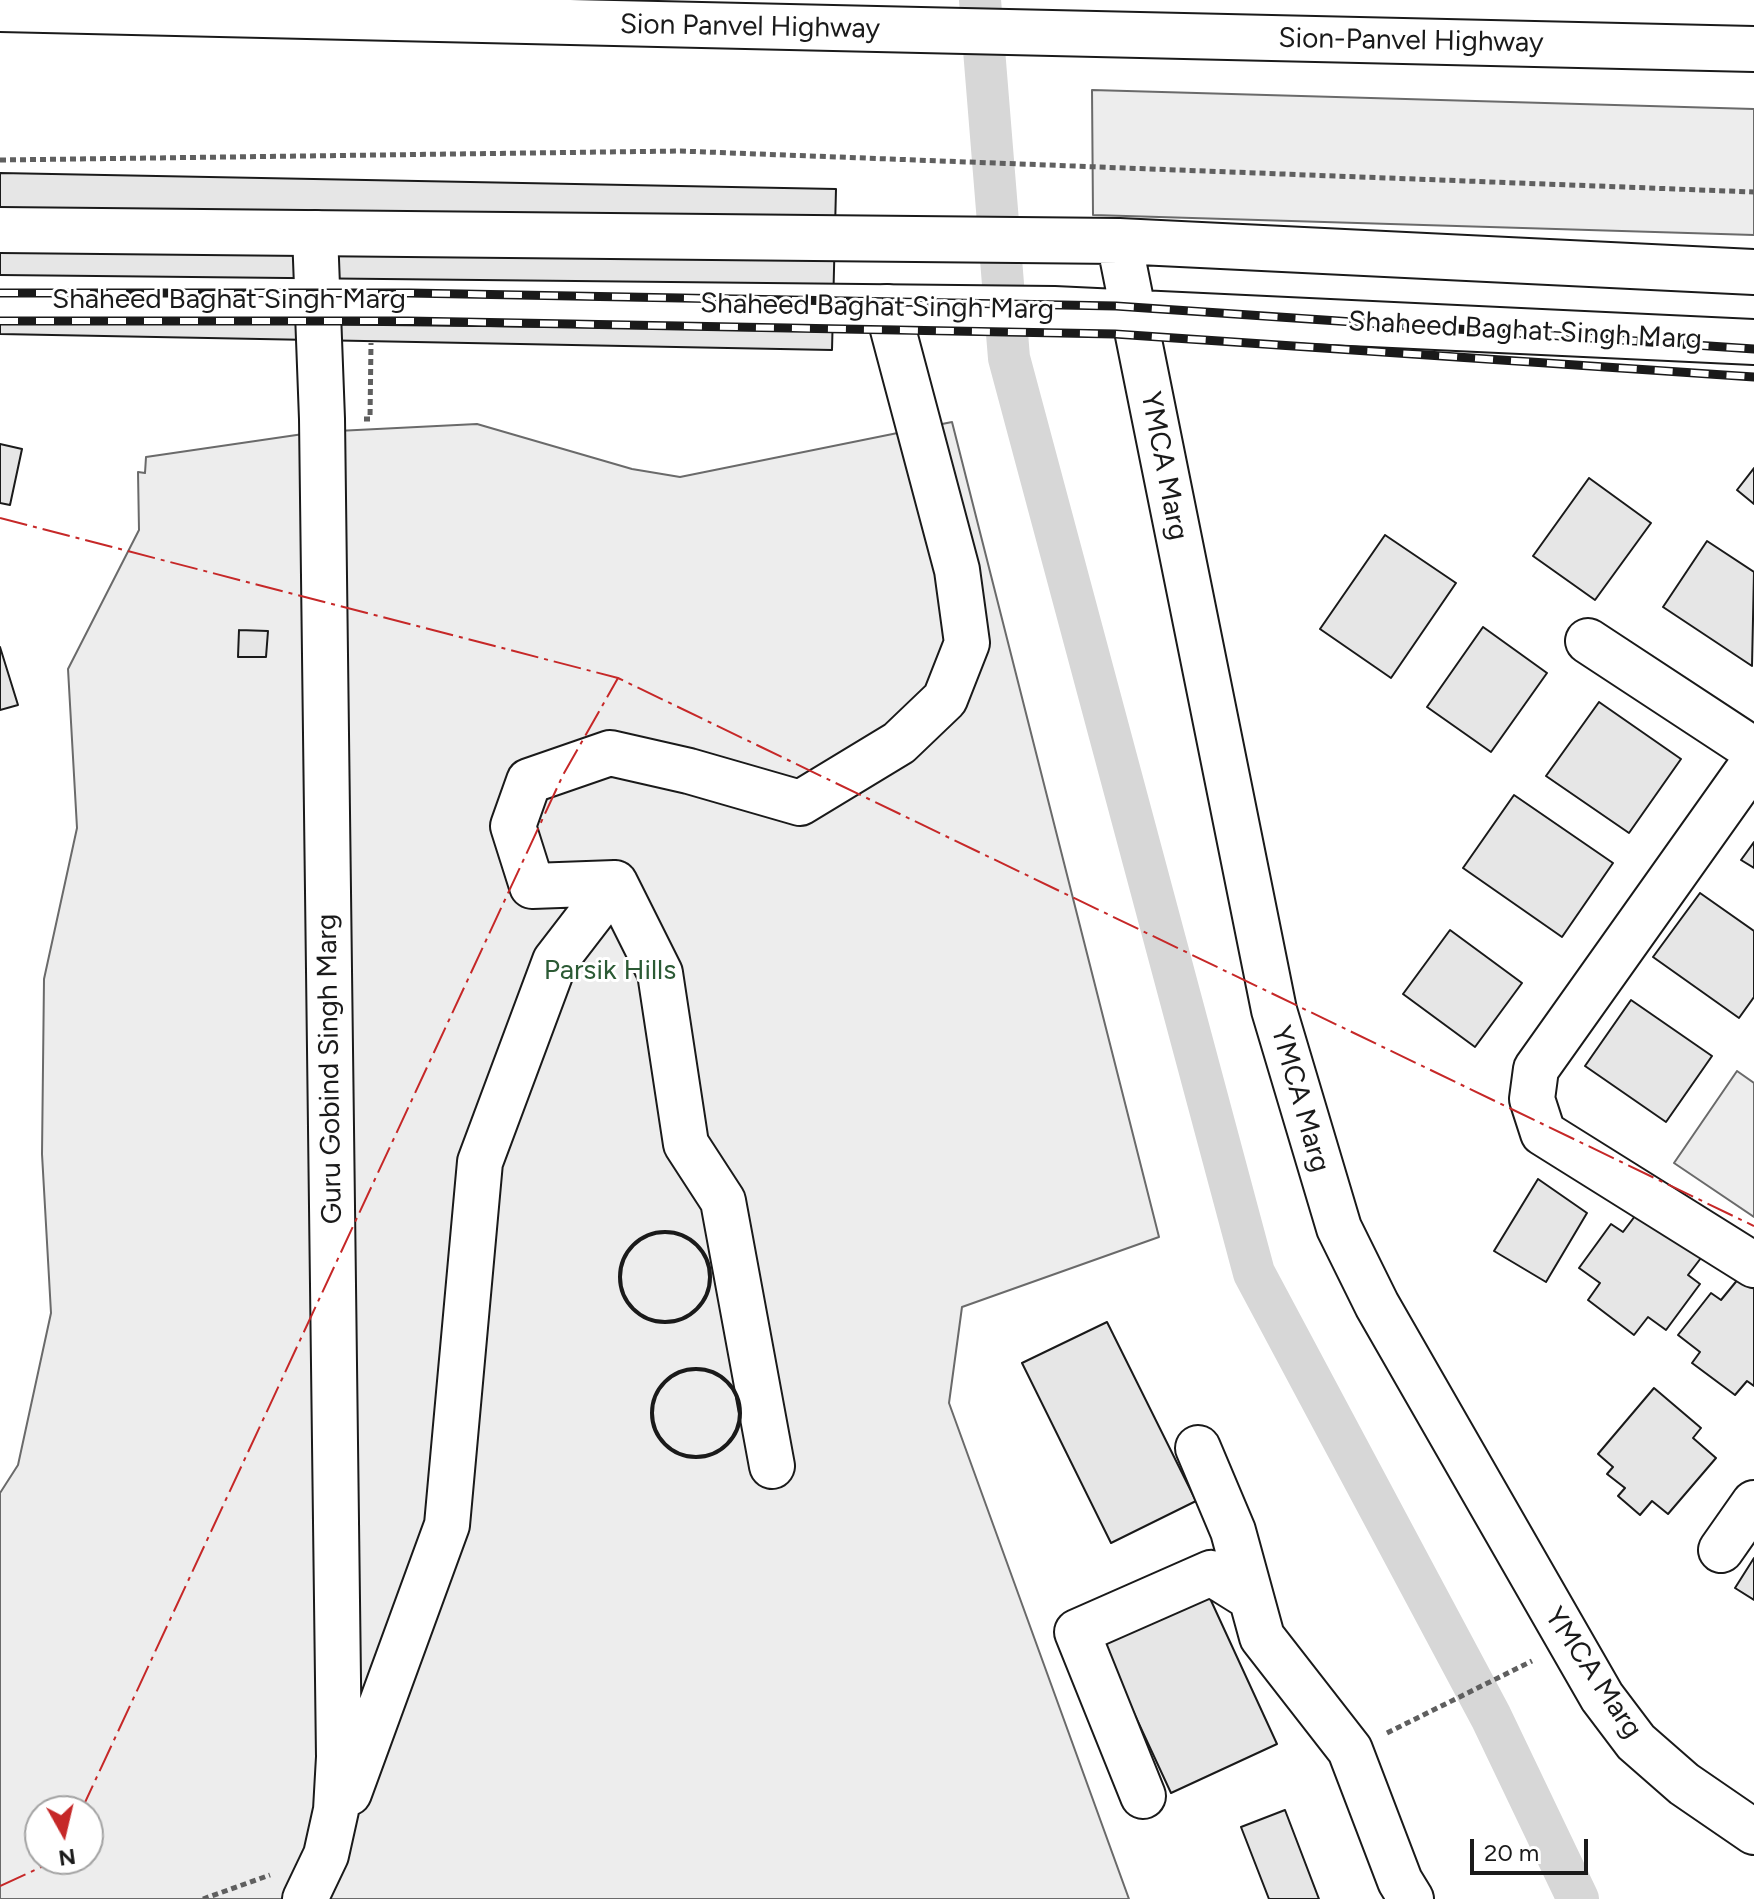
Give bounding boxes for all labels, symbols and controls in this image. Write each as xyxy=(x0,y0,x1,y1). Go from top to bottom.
street label: Sion Panvel Highway xyxy=(619,8,881,46)
street label: Sion-Panvel Highway xyxy=(1278,22,1544,60)
street label: Shaheed Baghat Singh Marg xyxy=(52,283,406,317)
street label: Shaheed Baghat Singh Marg xyxy=(700,287,1054,327)
street label: Shaheed Baghat Singh Marg xyxy=(1347,305,1703,357)
street label: YMCA Marg xyxy=(1133,389,1195,543)
street label: Guru Gobind Singh Marg xyxy=(310,914,350,1224)
park label: Parsik Hills xyxy=(544,954,676,988)
street label: YMCA Marg xyxy=(1263,1022,1337,1176)
street label: YMCA Marg xyxy=(1537,1601,1649,1745)
north arrow xyxy=(24,1795,104,1875)
scale bar xyxy=(1474,1823,1592,1873)
text: 20 m xyxy=(1484,1838,1539,1867)
text: N xyxy=(57,1843,77,1872)

